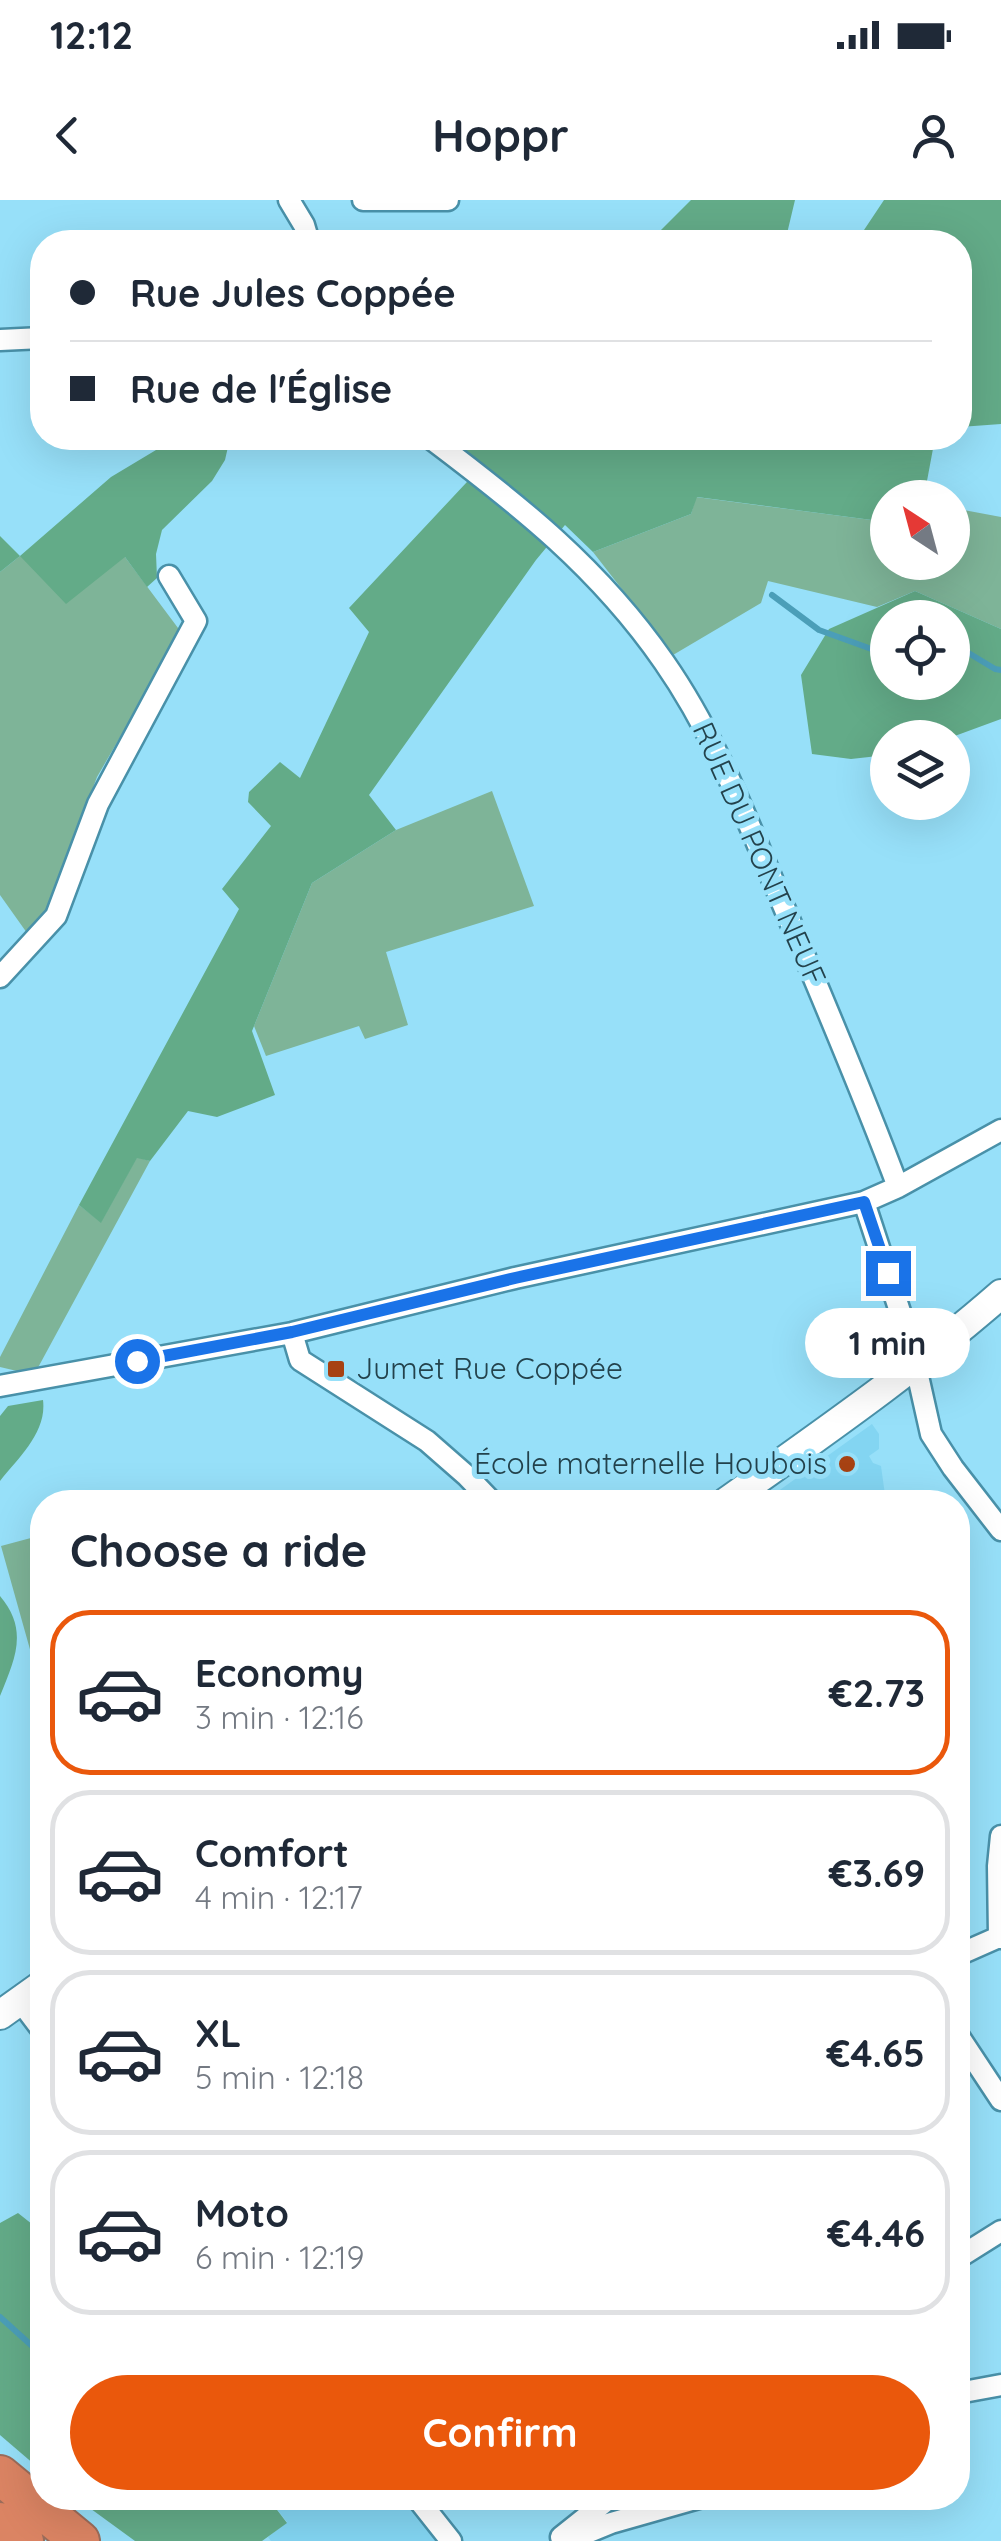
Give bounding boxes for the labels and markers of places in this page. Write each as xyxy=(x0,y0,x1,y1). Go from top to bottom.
place label: Jumet Rue Coppée xyxy=(356,1349,623,1387)
marker: Jumet Rue Coppée xyxy=(325,1358,347,1380)
place label: École maternelle Houbois xyxy=(474,1444,827,1482)
marker: École maternelle Houbois xyxy=(836,1453,858,1475)

